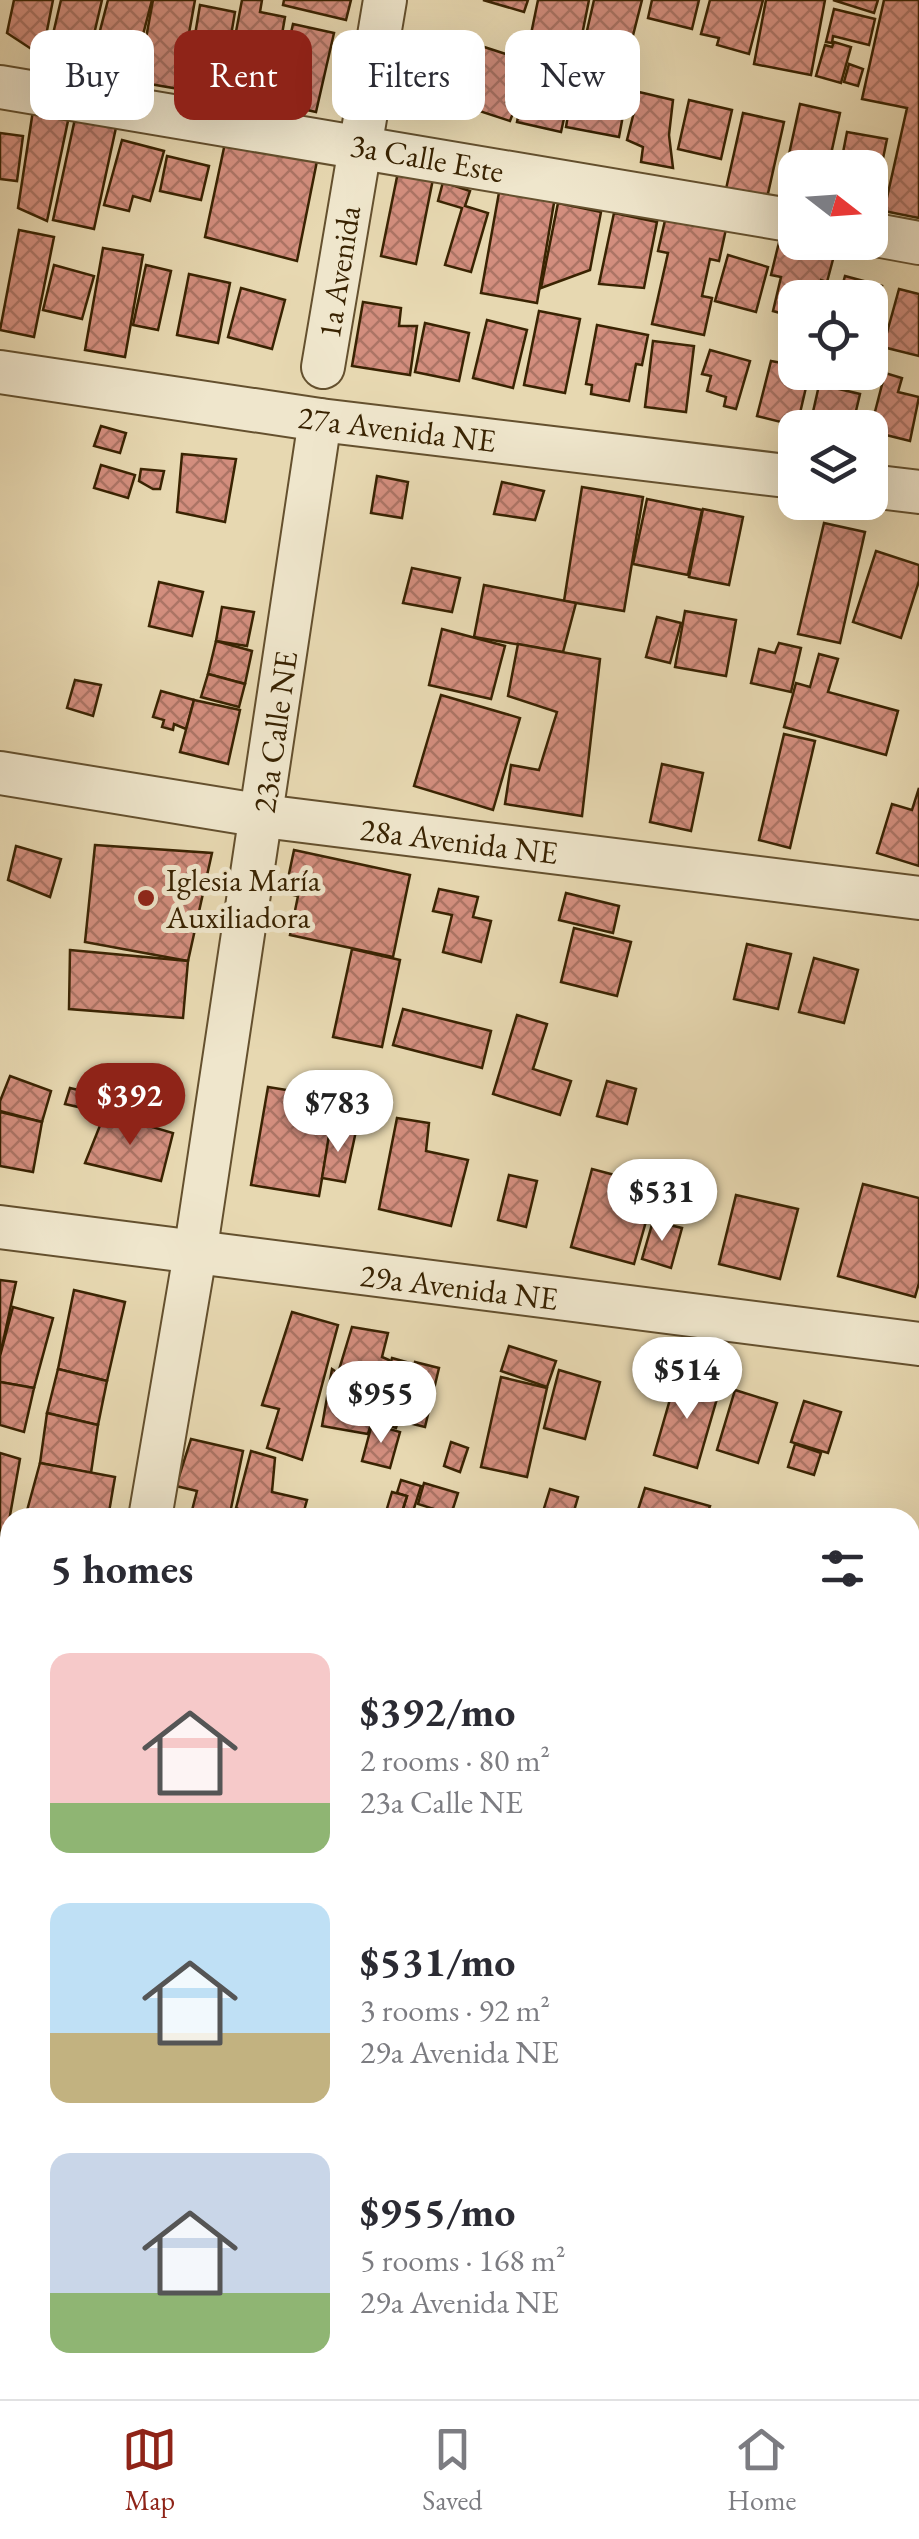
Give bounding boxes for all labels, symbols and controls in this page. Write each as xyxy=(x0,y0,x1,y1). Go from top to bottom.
chip: Buy xyxy=(30,30,154,120)
chip: Rent xyxy=(174,30,312,120)
chip: Filters xyxy=(332,30,485,120)
chip: New xyxy=(505,30,640,120)
street label: 3a Calle Este xyxy=(347,124,507,192)
north arrow xyxy=(778,150,888,260)
map controls xyxy=(778,150,888,520)
street label: 1a Avenida xyxy=(308,202,370,341)
button: locate xyxy=(778,280,888,390)
street label: 27a Avenida NE xyxy=(296,396,498,462)
button: layers xyxy=(778,410,888,520)
street label: 23a Calle NE xyxy=(243,648,307,816)
street label: 28a Avenida NE xyxy=(358,808,560,874)
place label: Iglesia María Auxiliadora xyxy=(165,859,321,938)
marker: Iglesia María Auxiliadora xyxy=(135,887,157,909)
pin: $392 xyxy=(71,1063,189,1148)
pin: $783 xyxy=(279,1070,397,1155)
text: $392 xyxy=(97,1074,163,1116)
text: $783 xyxy=(305,1081,371,1123)
pin: $531 xyxy=(603,1159,721,1244)
text: $531 xyxy=(629,1170,695,1212)
street label: 29a Avenida NE xyxy=(358,1254,560,1320)
pin: $514 xyxy=(628,1337,746,1422)
text: $514 xyxy=(654,1348,720,1390)
pin: $955 xyxy=(322,1361,440,1446)
text: $955 xyxy=(348,1372,414,1414)
text: 5 homes xyxy=(50,1541,193,1596)
icon: filters xyxy=(815,1541,870,1596)
text: $392/mo xyxy=(360,1684,516,1739)
icon: home xyxy=(130,1693,250,1813)
text: 2 rooms · 80 m² xyxy=(360,1739,550,1781)
text: 23a Calle NE xyxy=(360,1781,523,1823)
text: $531/mo xyxy=(360,1934,516,1989)
icon: home xyxy=(130,1943,250,2063)
text: 3 rooms · 92 m² xyxy=(360,1989,550,2031)
text: 29a Avenida NE xyxy=(360,2031,559,2073)
text: $955/mo xyxy=(360,2184,516,2239)
icon: home xyxy=(130,2193,250,2313)
text: 5 rooms · 168 m² xyxy=(360,2239,566,2281)
text: 29a Avenida NE xyxy=(360,2281,559,2323)
tab: Map xyxy=(122,2422,177,2518)
tab: Saved xyxy=(422,2422,482,2518)
tab: Home xyxy=(727,2422,797,2518)

